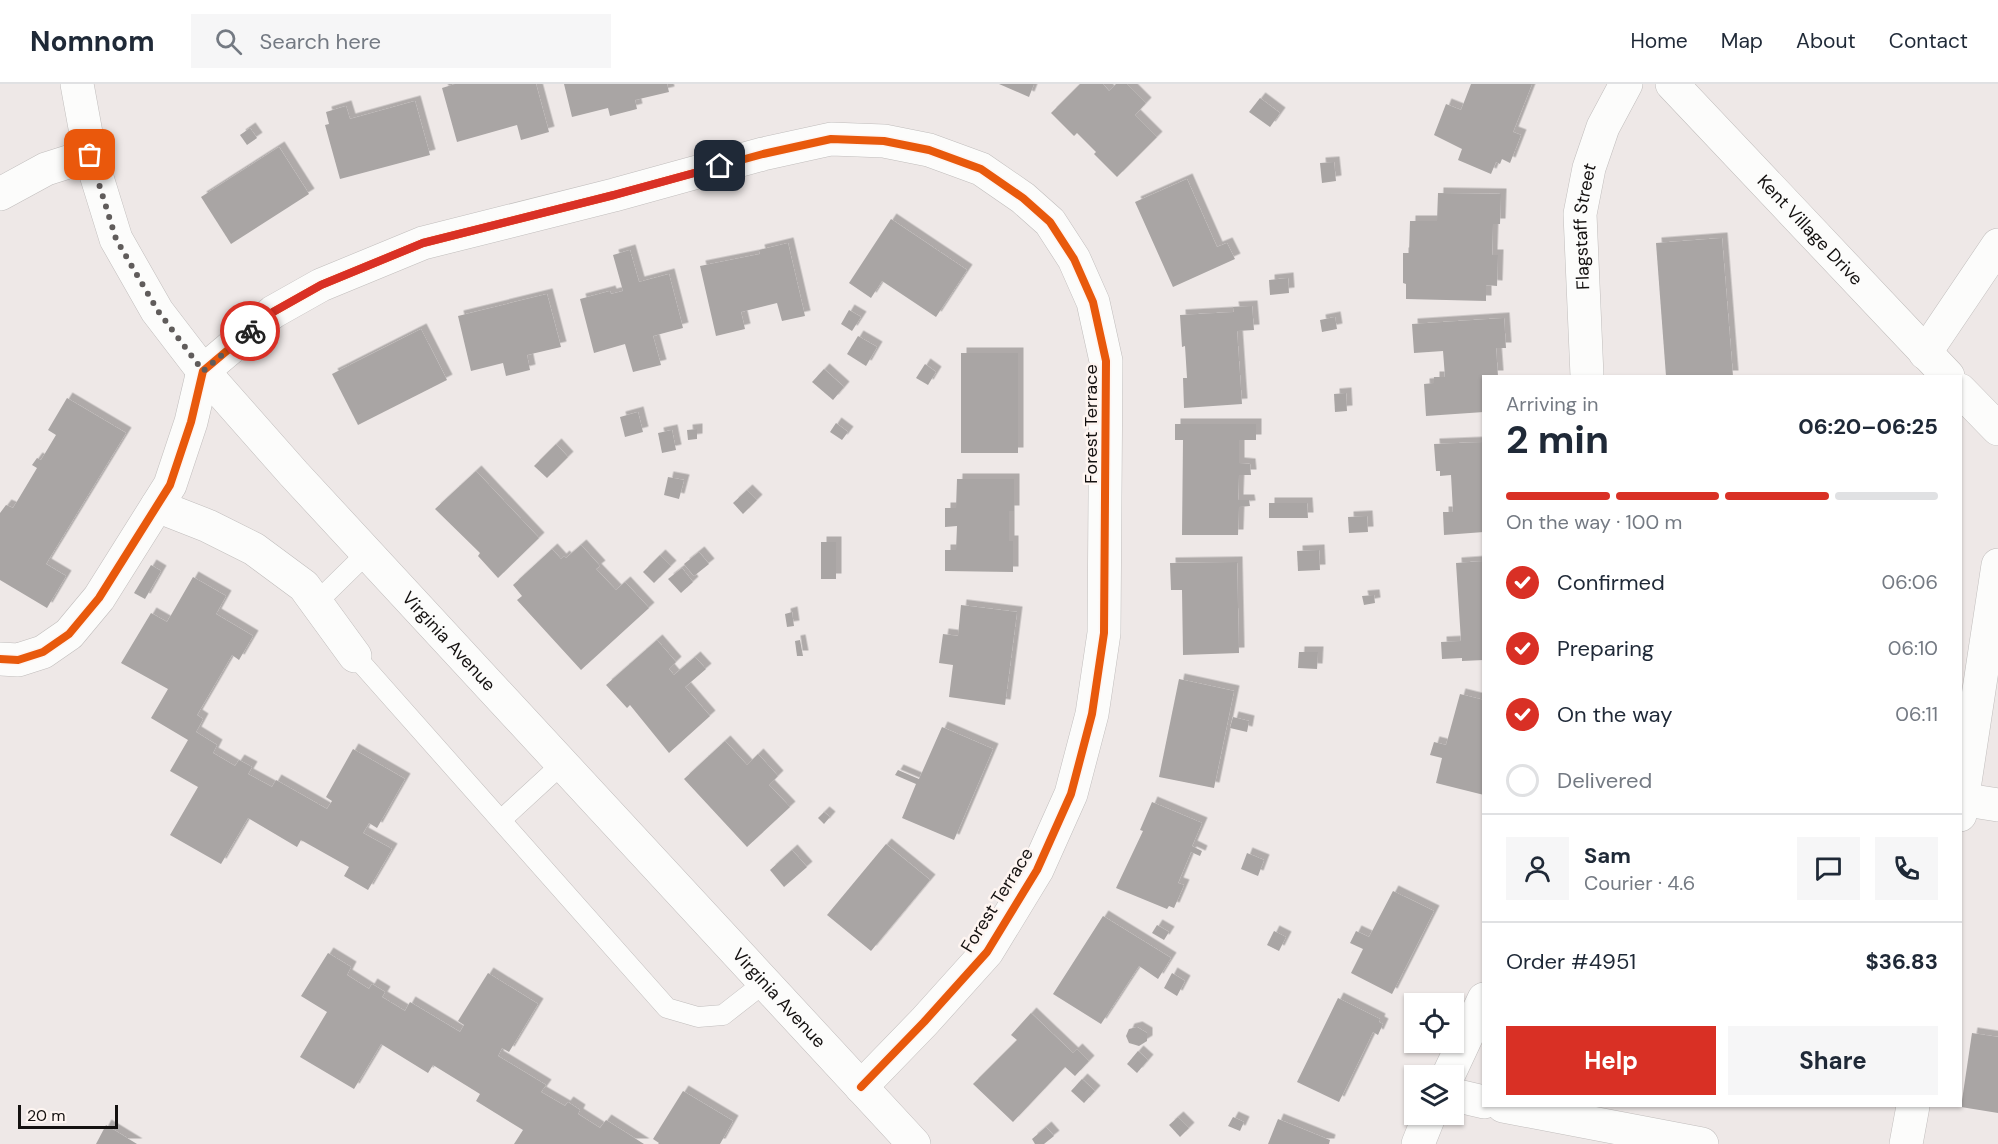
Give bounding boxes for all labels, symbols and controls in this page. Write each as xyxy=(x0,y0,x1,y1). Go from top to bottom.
search box xyxy=(191,14,611,68)
text: Nomnom xyxy=(30,23,155,60)
icon: search xyxy=(212,25,245,58)
text: Search here xyxy=(260,27,381,56)
text: Home xyxy=(1630,27,1688,55)
text: Map xyxy=(1721,27,1763,55)
text: About xyxy=(1796,27,1856,55)
text: Contact xyxy=(1889,27,1968,55)
pin xyxy=(64,129,115,180)
icon: bag xyxy=(73,138,106,171)
pin xyxy=(694,140,745,191)
icon: home xyxy=(703,149,736,182)
street label: Flagstaff Street xyxy=(1568,160,1602,290)
street label: Kent Village Drive xyxy=(1752,170,1868,291)
courier xyxy=(220,301,280,361)
icon: bike xyxy=(234,315,267,348)
street label: Forest Terrace xyxy=(1079,364,1103,484)
text: Arriving in xyxy=(1506,391,1598,417)
text: 06:20–06:25 xyxy=(1798,412,1938,441)
text: 2 min xyxy=(1506,414,1609,465)
text: On the way · 100 m xyxy=(1506,509,1682,535)
icon: check xyxy=(1506,566,1539,599)
text: Confirmed xyxy=(1557,568,1665,597)
text: 06:06 xyxy=(1881,569,1938,595)
street label: Virginia Avenue xyxy=(397,586,501,696)
icon: check xyxy=(1506,632,1539,665)
text: Preparing xyxy=(1557,634,1654,663)
text: 06:10 xyxy=(1888,635,1938,661)
icon: check xyxy=(1506,698,1539,731)
text: On the way xyxy=(1557,700,1672,729)
text: 06:11 xyxy=(1895,701,1938,727)
text: Delivered xyxy=(1557,766,1652,795)
button: person xyxy=(1506,837,1569,900)
button: chat xyxy=(1797,837,1860,900)
button: phone xyxy=(1875,837,1938,900)
text: Sam xyxy=(1584,841,1631,870)
street label: Forest Terrace xyxy=(955,843,1039,957)
text: Courier · 4.6 xyxy=(1584,870,1695,896)
street label: Virginia Avenue xyxy=(727,943,831,1053)
text: Order #4951 xyxy=(1506,947,1636,976)
text: $36.83 xyxy=(1866,947,1938,976)
map controls xyxy=(1404,993,1464,1125)
button: locate xyxy=(1404,993,1464,1053)
button: Help xyxy=(1506,1026,1716,1095)
button: Share xyxy=(1728,1026,1938,1095)
button: layers xyxy=(1404,1065,1464,1125)
scale bar xyxy=(18,1102,118,1130)
text: 20 m xyxy=(27,1105,66,1126)

